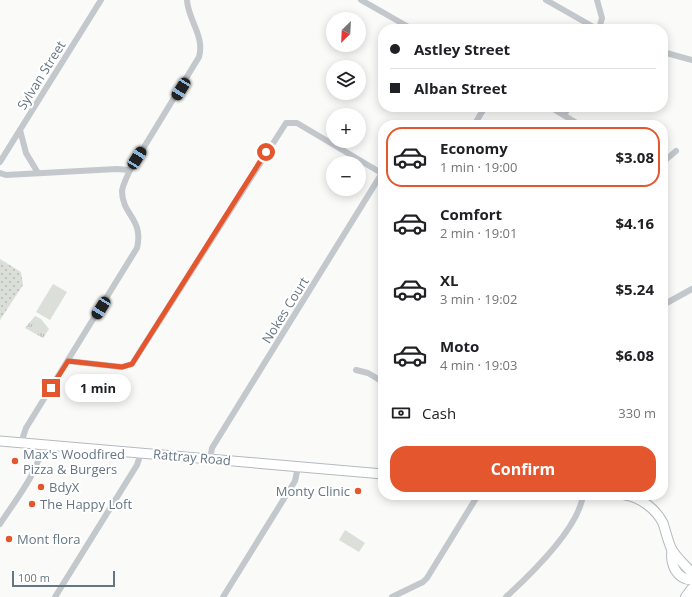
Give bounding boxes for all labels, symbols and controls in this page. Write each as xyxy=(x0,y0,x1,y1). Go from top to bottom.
north arrow xyxy=(326,12,366,52)
map controls xyxy=(326,12,366,196)
street label: Sylvan Street xyxy=(13,37,70,113)
text: Astley Street xyxy=(414,39,510,59)
button: layers xyxy=(326,60,366,100)
car xyxy=(170,76,192,102)
text: Alban Street xyxy=(414,78,507,98)
button: + xyxy=(326,108,366,148)
text: Economy xyxy=(440,138,508,158)
icon: car xyxy=(392,139,428,175)
route start xyxy=(257,143,275,161)
car xyxy=(126,145,148,171)
text: $3.08 xyxy=(615,147,654,167)
button: − xyxy=(326,156,366,196)
text: 1 min · 19:00 xyxy=(440,158,517,176)
text: Comfort xyxy=(440,204,502,224)
icon: car xyxy=(392,205,428,241)
text: $4.16 xyxy=(615,213,654,233)
text: 2 min · 19:01 xyxy=(440,224,517,242)
text: XL xyxy=(440,270,458,290)
icon: car xyxy=(392,271,428,307)
street label: Nokes Court xyxy=(257,273,313,347)
text: $5.24 xyxy=(615,279,654,299)
text: 3 min · 19:02 xyxy=(440,290,517,308)
car xyxy=(90,295,112,321)
text: Moto xyxy=(440,336,479,356)
icon: car xyxy=(392,337,428,373)
text: $6.08 xyxy=(615,345,654,365)
text: 4 min · 19:03 xyxy=(440,356,517,374)
callout: 1 min xyxy=(65,374,131,402)
route end xyxy=(42,379,60,397)
text: 1 min xyxy=(80,379,116,397)
icon: cash xyxy=(390,402,412,424)
text: Cash xyxy=(422,403,456,423)
text: 330 m xyxy=(618,404,656,422)
place label: Max's Woodfired Pizza & Burgers xyxy=(23,445,125,478)
street label: Rattray Road xyxy=(152,445,232,469)
button: Confirm xyxy=(390,446,656,492)
marker: Max's Woodfired Pizza & Burgers xyxy=(10,456,20,466)
place label: BdyX xyxy=(49,478,80,496)
marker: BdyX xyxy=(36,482,46,492)
place label: Monty Clinic xyxy=(276,482,350,500)
marker: Monty Clinic xyxy=(353,486,363,496)
place label: The Happy Loft xyxy=(40,495,132,513)
marker: The Happy Loft xyxy=(27,499,37,509)
place label: Mont flora xyxy=(17,530,81,548)
marker: Mont flora xyxy=(4,534,14,544)
scale bar xyxy=(12,569,115,588)
text: 100 m xyxy=(18,570,50,585)

